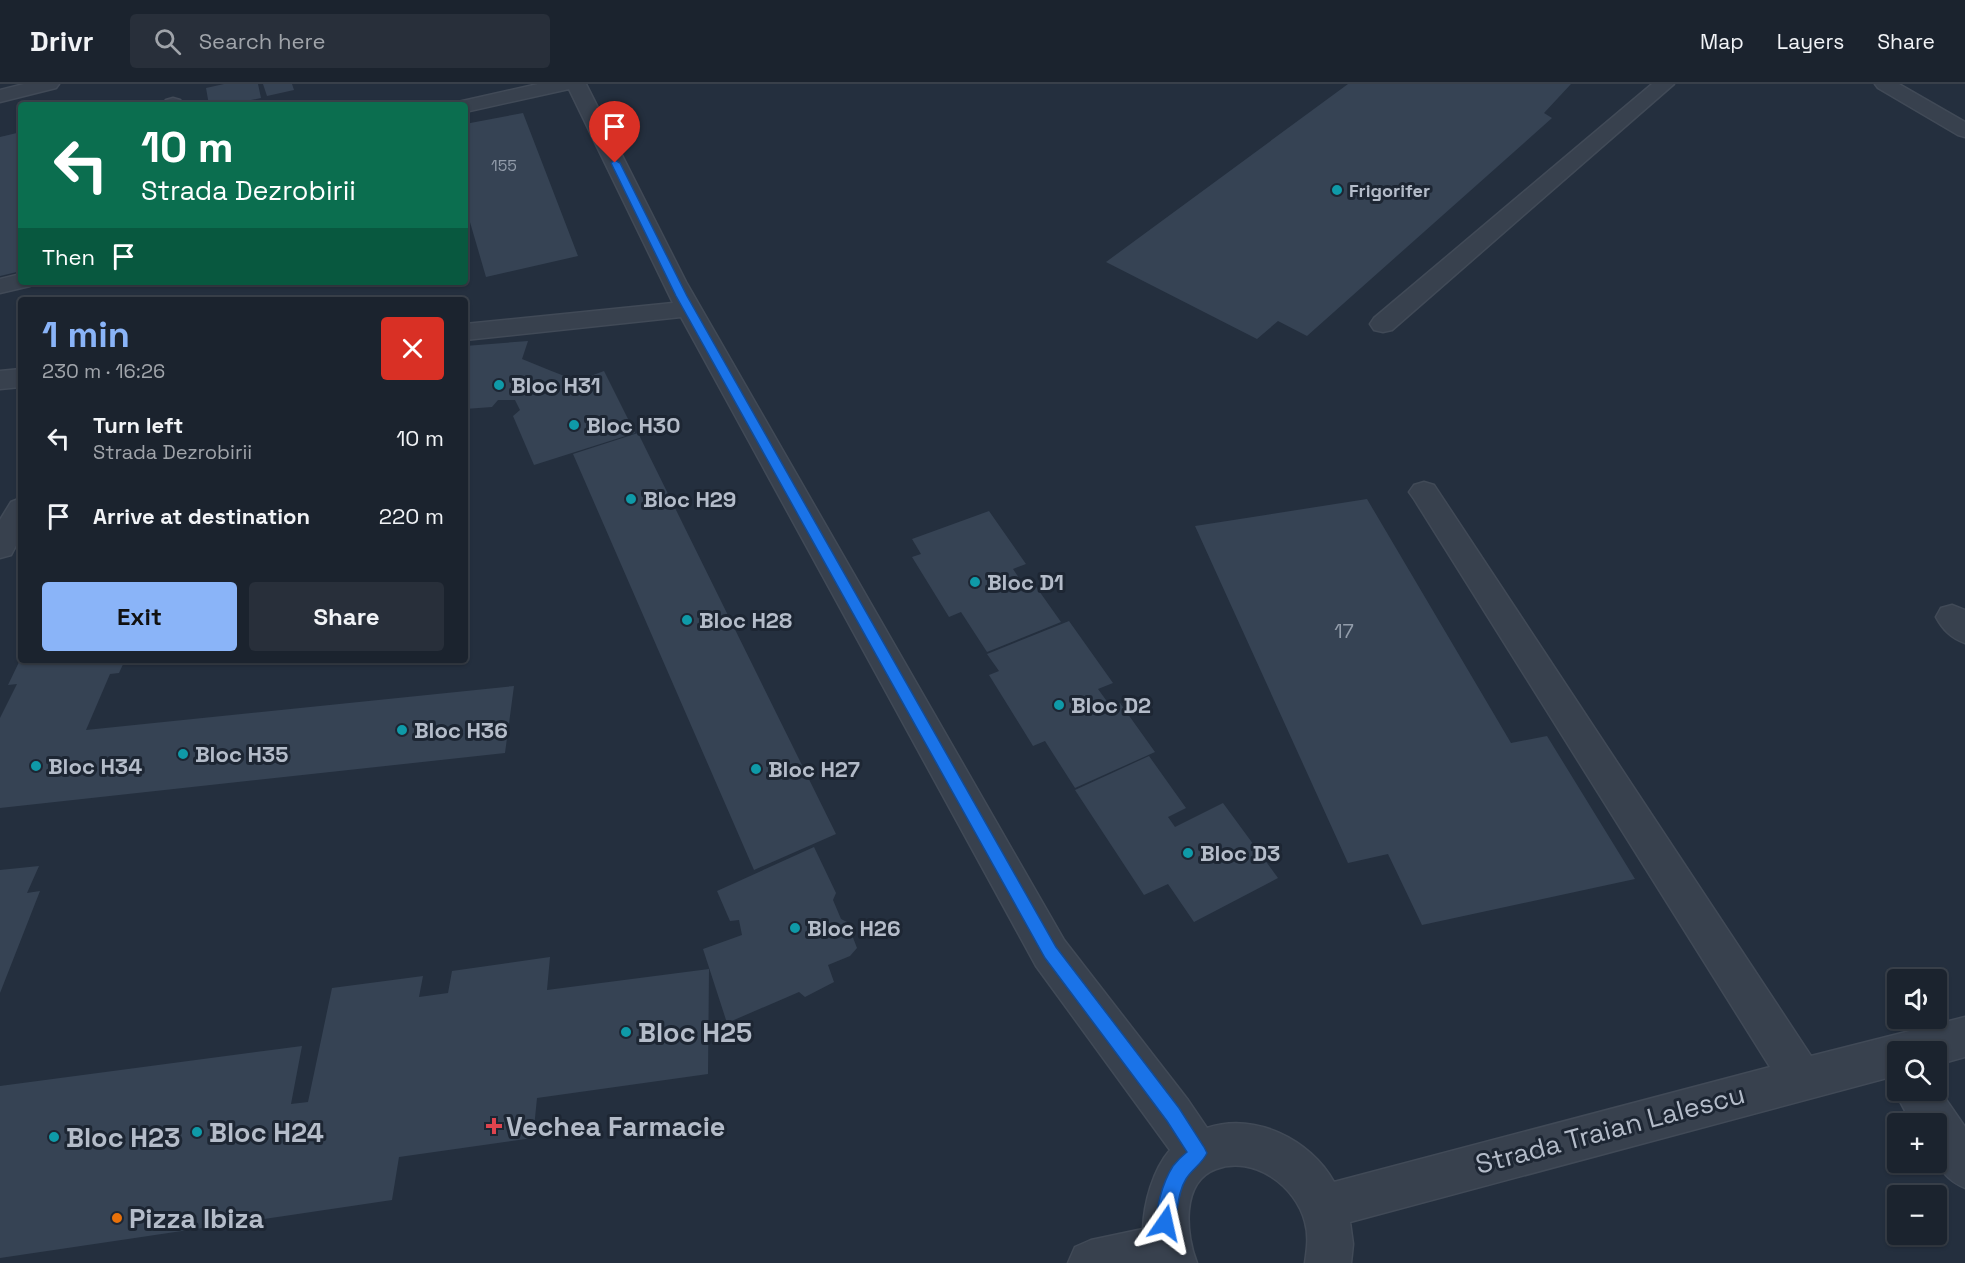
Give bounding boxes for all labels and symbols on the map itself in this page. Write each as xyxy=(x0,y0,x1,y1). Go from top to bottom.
pin xyxy=(589,101,640,163)
house number: 155 xyxy=(491,155,517,176)
place label: Frigorifer xyxy=(1349,179,1430,202)
marker: Frigorifer xyxy=(1330,183,1344,197)
place label: Bloc H31 xyxy=(511,371,601,399)
marker: Bloc H31 xyxy=(492,378,506,392)
place label: Bloc H30 xyxy=(586,411,680,439)
marker: Bloc H30 xyxy=(567,418,581,432)
place label: Bloc H29 xyxy=(643,485,736,513)
marker: Bloc H29 xyxy=(624,492,638,506)
place label: Bloc D1 xyxy=(987,568,1064,596)
marker: Bloc D1 xyxy=(968,575,982,589)
place label: Bloc H28 xyxy=(699,606,792,634)
marker: Bloc H28 xyxy=(680,613,694,627)
house number: 17 xyxy=(1334,618,1354,644)
place label: Bloc D2 xyxy=(1071,691,1151,719)
marker: Bloc D2 xyxy=(1052,698,1066,712)
place label: Bloc H36 xyxy=(414,716,508,744)
marker: Bloc H36 xyxy=(395,723,409,737)
place label: Bloc H35 xyxy=(195,740,288,768)
marker: Bloc H35 xyxy=(176,747,190,761)
place label: Bloc H34 xyxy=(48,752,142,780)
place label: Bloc H27 xyxy=(768,755,860,783)
marker: Bloc H34 xyxy=(29,759,43,773)
marker: Bloc H27 xyxy=(749,762,763,776)
place label: Bloc D3 xyxy=(1200,839,1280,867)
marker: Bloc D3 xyxy=(1181,846,1195,860)
place label: Bloc H26 xyxy=(807,914,901,942)
marker: Bloc H26 xyxy=(788,921,802,935)
place label: Bloc H25 xyxy=(638,1015,752,1050)
marker: Bloc H25 xyxy=(619,1025,633,1039)
street label: Strada Traian Lalescu xyxy=(1471,1076,1749,1182)
place label: Vechea Farmacie xyxy=(506,1109,725,1144)
place label: Bloc H24 xyxy=(209,1115,324,1150)
marker: Vechea Farmacie xyxy=(487,1119,501,1133)
place label: Bloc H23 xyxy=(66,1120,180,1155)
marker: Bloc H24 xyxy=(190,1125,204,1139)
marker: Bloc H23 xyxy=(47,1130,61,1144)
position arrow xyxy=(1133,1191,1197,1255)
place label: Pizza Ibiza xyxy=(129,1201,264,1236)
marker: Pizza Ibiza xyxy=(110,1211,124,1225)

